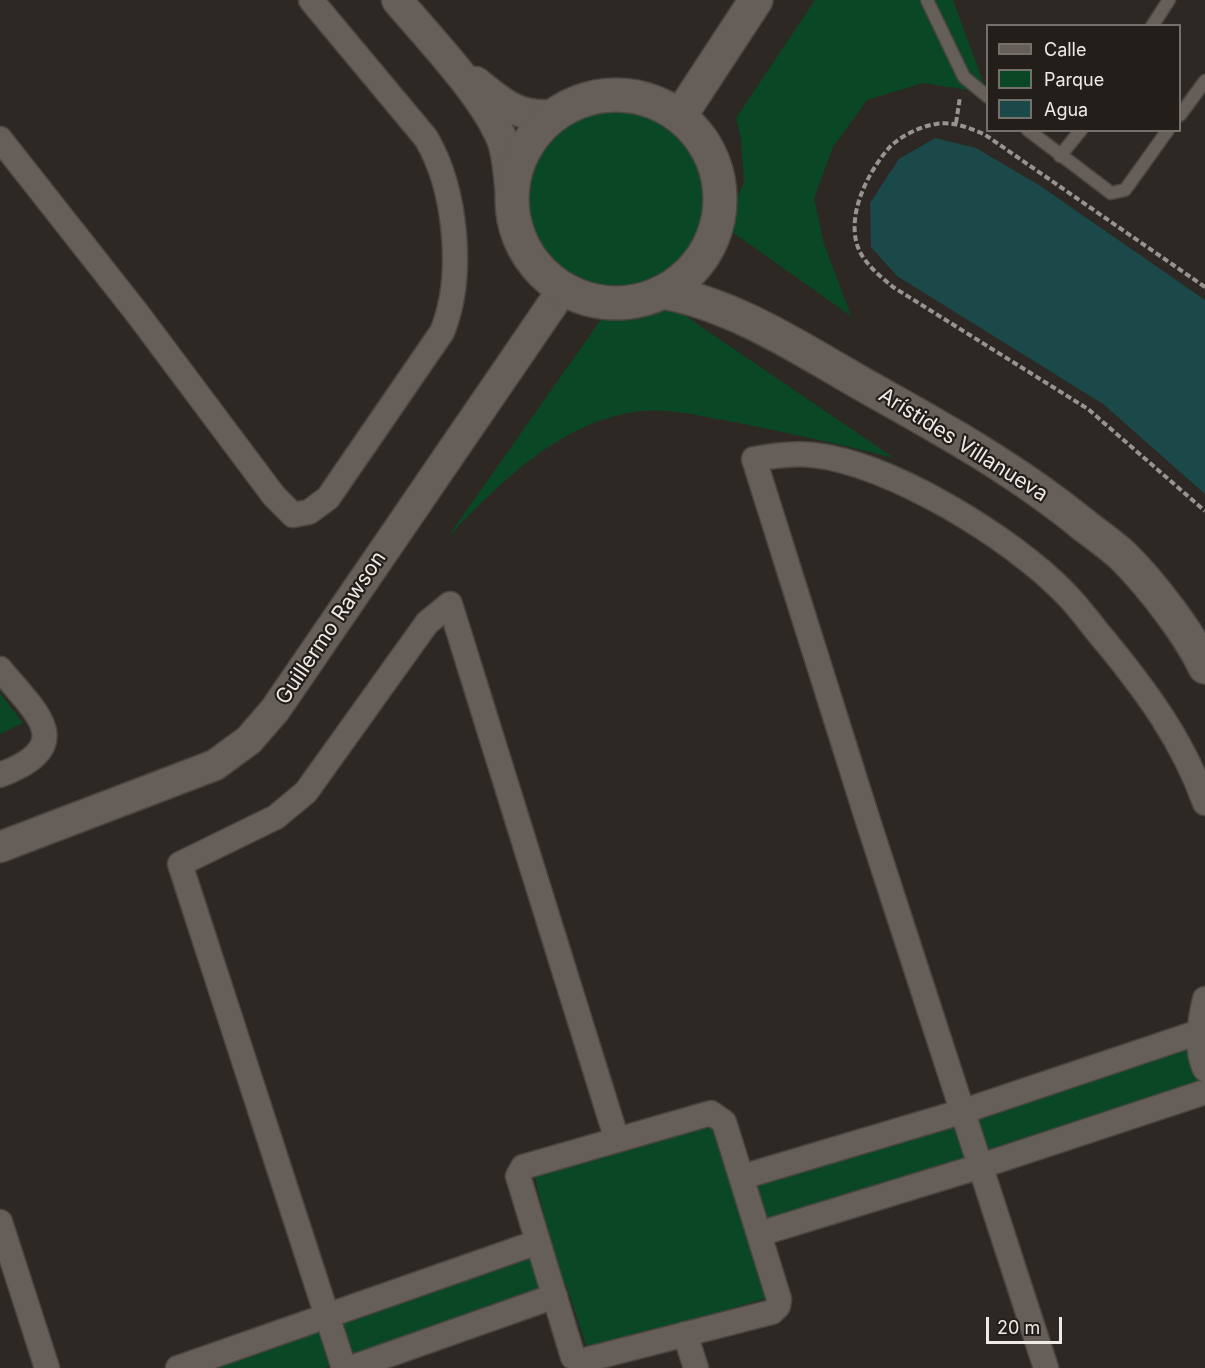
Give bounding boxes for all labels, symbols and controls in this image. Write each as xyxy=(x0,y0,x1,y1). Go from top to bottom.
legend xyxy=(986,24,1181,132)
text: Calle xyxy=(1044,39,1086,60)
text: Parque xyxy=(1044,69,1104,90)
text: Agua xyxy=(1044,99,1088,120)
street label: Arístides Villanueva xyxy=(874,383,1052,507)
street label: Guillermo Rawson xyxy=(270,547,392,709)
scale bar xyxy=(989,1305,1066,1343)
text: 20 m xyxy=(997,1317,1040,1338)

